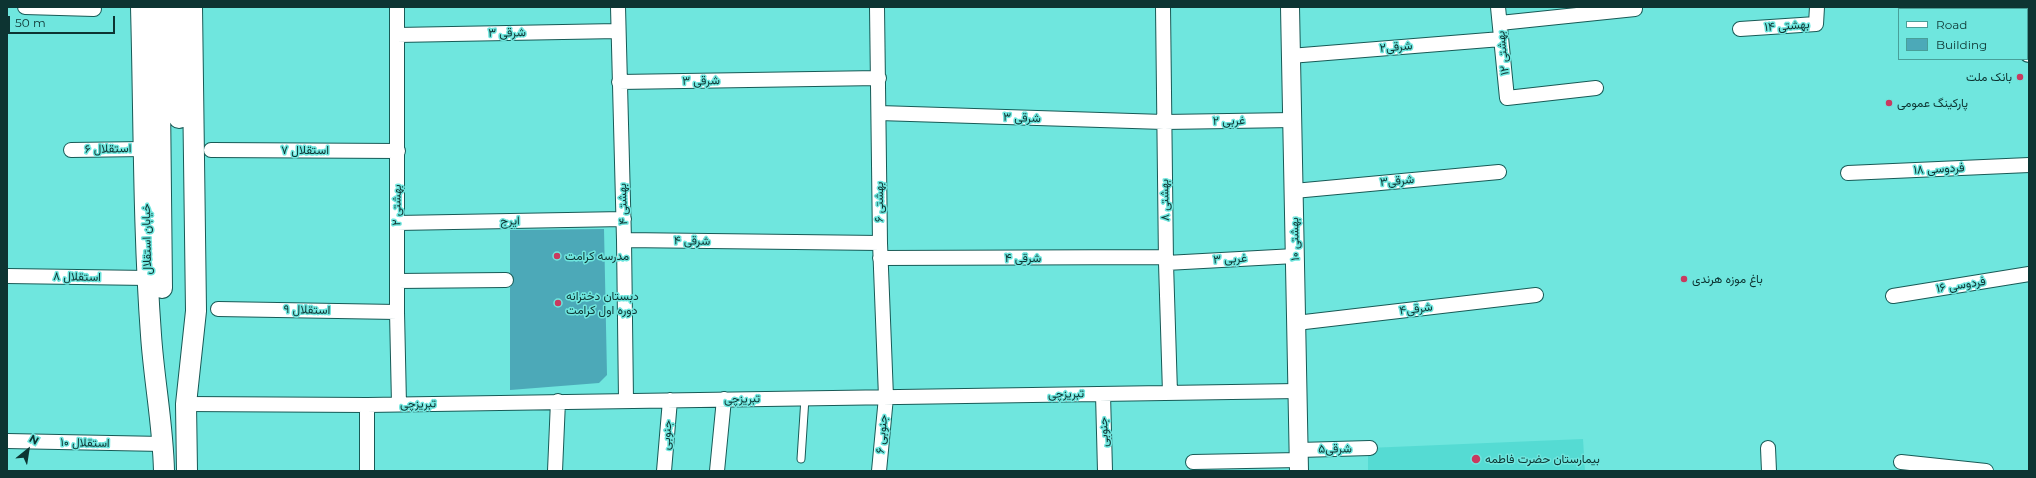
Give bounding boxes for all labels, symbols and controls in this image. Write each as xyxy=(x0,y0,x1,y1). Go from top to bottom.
scale bar xyxy=(10,8,117,34)
legend xyxy=(1898,8,2028,60)
text: 50 m xyxy=(15,15,46,30)
street label: بهشتی ۱۴ xyxy=(1764,17,1810,35)
text: Road xyxy=(1936,17,1967,32)
street label: ۳ شرقی xyxy=(488,25,526,41)
street label: بهشتی ۱۲ xyxy=(1494,30,1512,76)
text: Building xyxy=(1936,37,1987,52)
street label: شرقی۲ xyxy=(1379,38,1413,56)
place label: بانک ملت xyxy=(1966,70,2012,84)
marker: بانک ملت xyxy=(2015,72,2025,82)
street label: شرقی ۳ xyxy=(682,73,720,89)
place label: پارکینگ عمومی xyxy=(1897,96,1968,110)
marker: پارکینگ عمومی xyxy=(1884,98,1894,108)
street label: شرقی ۳ xyxy=(1003,110,1041,126)
street label: غربی ۲ xyxy=(1213,114,1245,128)
street label: استقلال ۶ xyxy=(85,141,131,157)
street label: استقلال ۷ xyxy=(281,143,329,157)
street label: فردوسی ۱۸ xyxy=(1913,160,1965,178)
street label: شرقی۳ xyxy=(1379,172,1415,190)
street label: بهشتی ۸ xyxy=(1157,179,1173,221)
street label: بهشتی ۶ xyxy=(872,182,886,222)
street label: بهشتی ۴ xyxy=(615,183,631,225)
street label: بهشتی ۲ xyxy=(389,184,405,226)
street label: خیابان استقلال xyxy=(139,203,155,275)
street label: ایرج xyxy=(500,214,520,228)
street label: بهشتی ۱۰ xyxy=(1287,217,1303,261)
street label: شرقی ۴ xyxy=(674,233,710,249)
place label: مدرسه کرامت xyxy=(565,249,629,263)
marker: مدرسه کرامت xyxy=(552,251,562,261)
street label: شرقی ۴ xyxy=(1005,251,1041,265)
street label: غربی ۳ xyxy=(1213,251,1247,267)
street label: استقلال ۸ xyxy=(53,269,101,285)
place label: باغ موزه هرندی xyxy=(1692,272,1763,286)
marker: باغ موزه هرندی xyxy=(1679,274,1689,284)
street label: فردوسی ۱۶ xyxy=(1935,274,1987,296)
place label: دبستان دخترانه دوره اول کرامت xyxy=(566,289,639,317)
marker: دبستان دخترانه دوره اول کرامت xyxy=(553,298,563,308)
street label: شرقی۴ xyxy=(1399,300,1433,318)
street label: استقلال ۹ xyxy=(284,302,330,318)
street label: تبریزچی xyxy=(1048,386,1084,402)
street label: تبریزچی xyxy=(724,391,760,407)
street label: تبریزچی xyxy=(400,396,436,412)
street label: جنوبی ۶ xyxy=(873,414,891,454)
street label: جنوبی xyxy=(1096,417,1112,447)
street label: جنوبی xyxy=(659,420,675,450)
north arrow xyxy=(8,430,48,470)
text: N xyxy=(27,431,41,448)
street label: استقلال ۱۰ xyxy=(60,435,110,451)
street label: شرقی۵ xyxy=(1318,442,1352,456)
place label: بیمارستان حضرت فاطمه xyxy=(1485,452,1600,466)
marker: بیمارستان حضرت فاطمه xyxy=(1470,453,1482,465)

